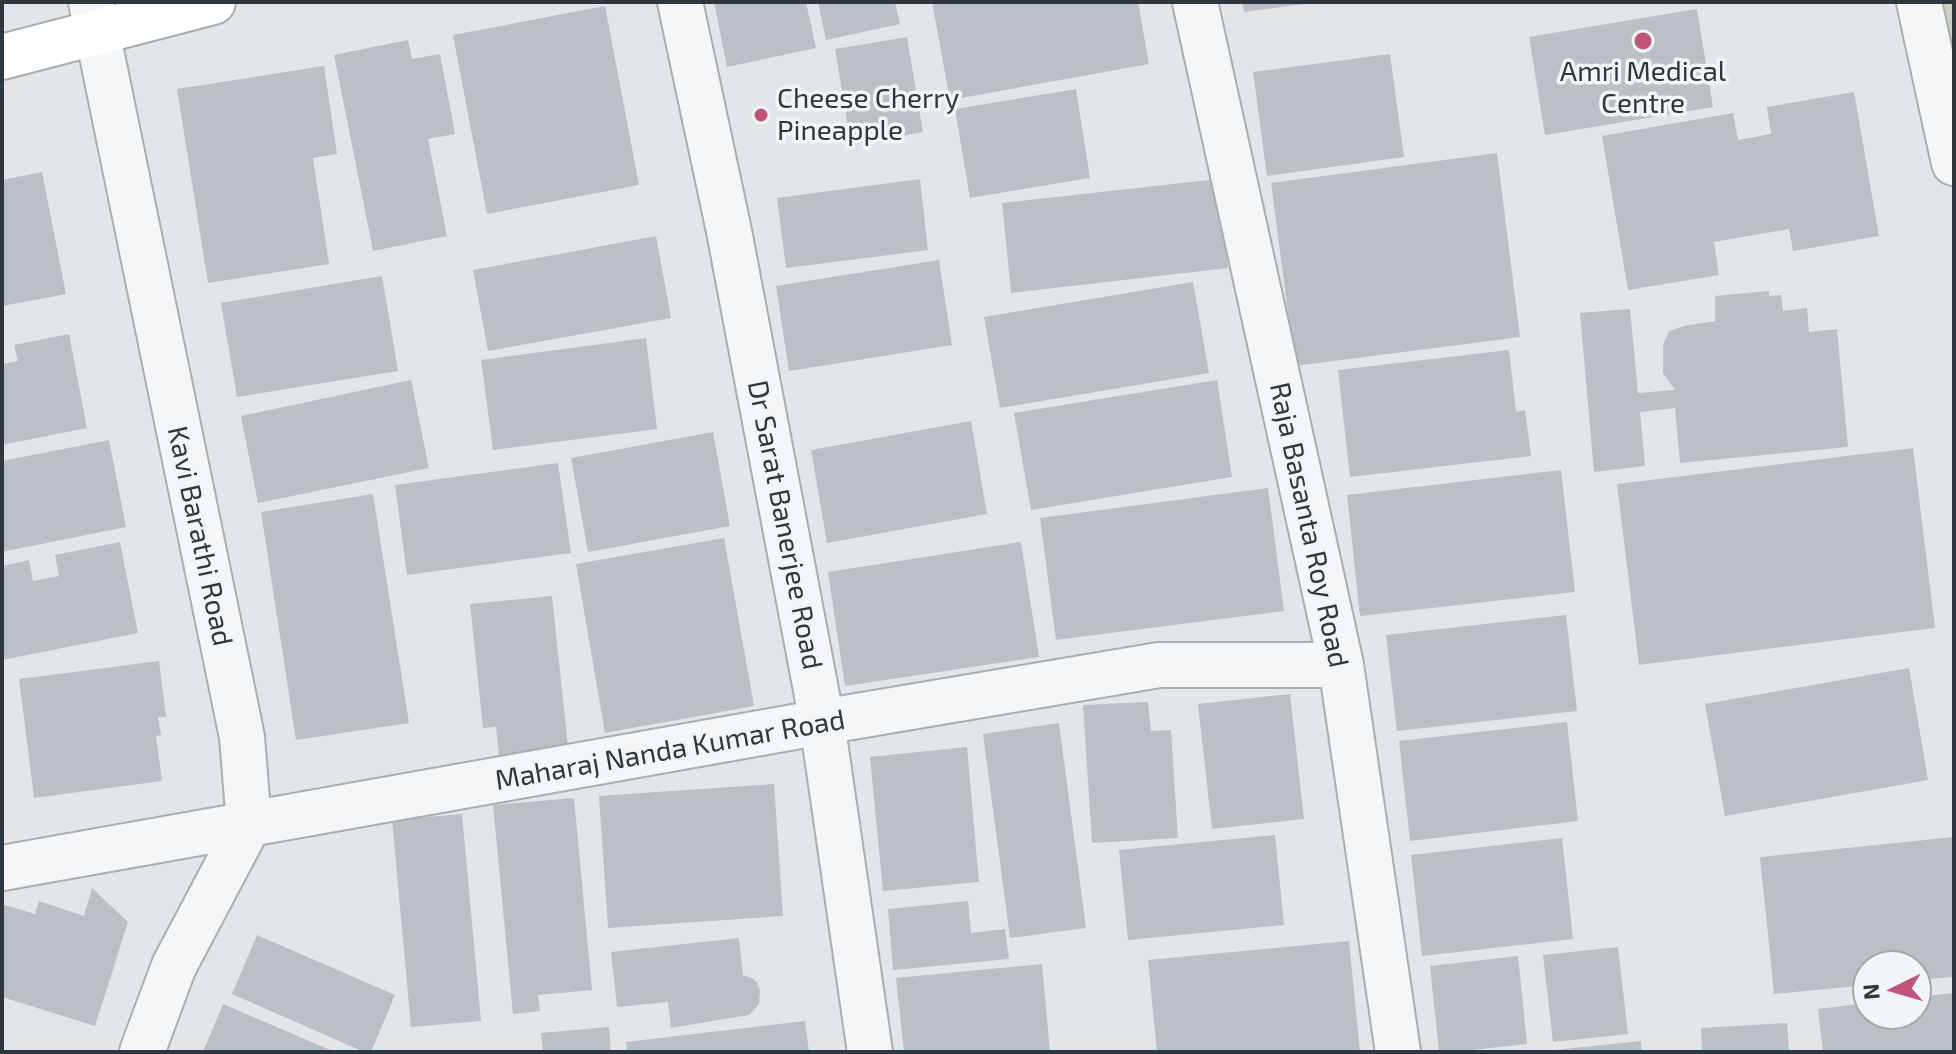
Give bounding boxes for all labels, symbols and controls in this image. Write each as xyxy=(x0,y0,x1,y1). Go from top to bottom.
marker: Amri Medical Centre xyxy=(1632,30,1654,52)
place label: Amri Medical Centre xyxy=(1560,55,1726,121)
place label: Cheese Cherry Pineapple xyxy=(777,82,959,148)
marker: Cheese Cherry Pineapple xyxy=(752,106,770,124)
street label: Dr Sarat Banerjee Road xyxy=(740,378,830,672)
street label: Raja Basanta Roy Road xyxy=(1262,379,1356,671)
street label: Kavi Barathi Road xyxy=(160,423,240,649)
street label: Maharaj Nanda Kumar Road xyxy=(492,703,848,797)
north arrow xyxy=(1852,950,1932,1030)
text: N xyxy=(1856,983,1884,1001)

